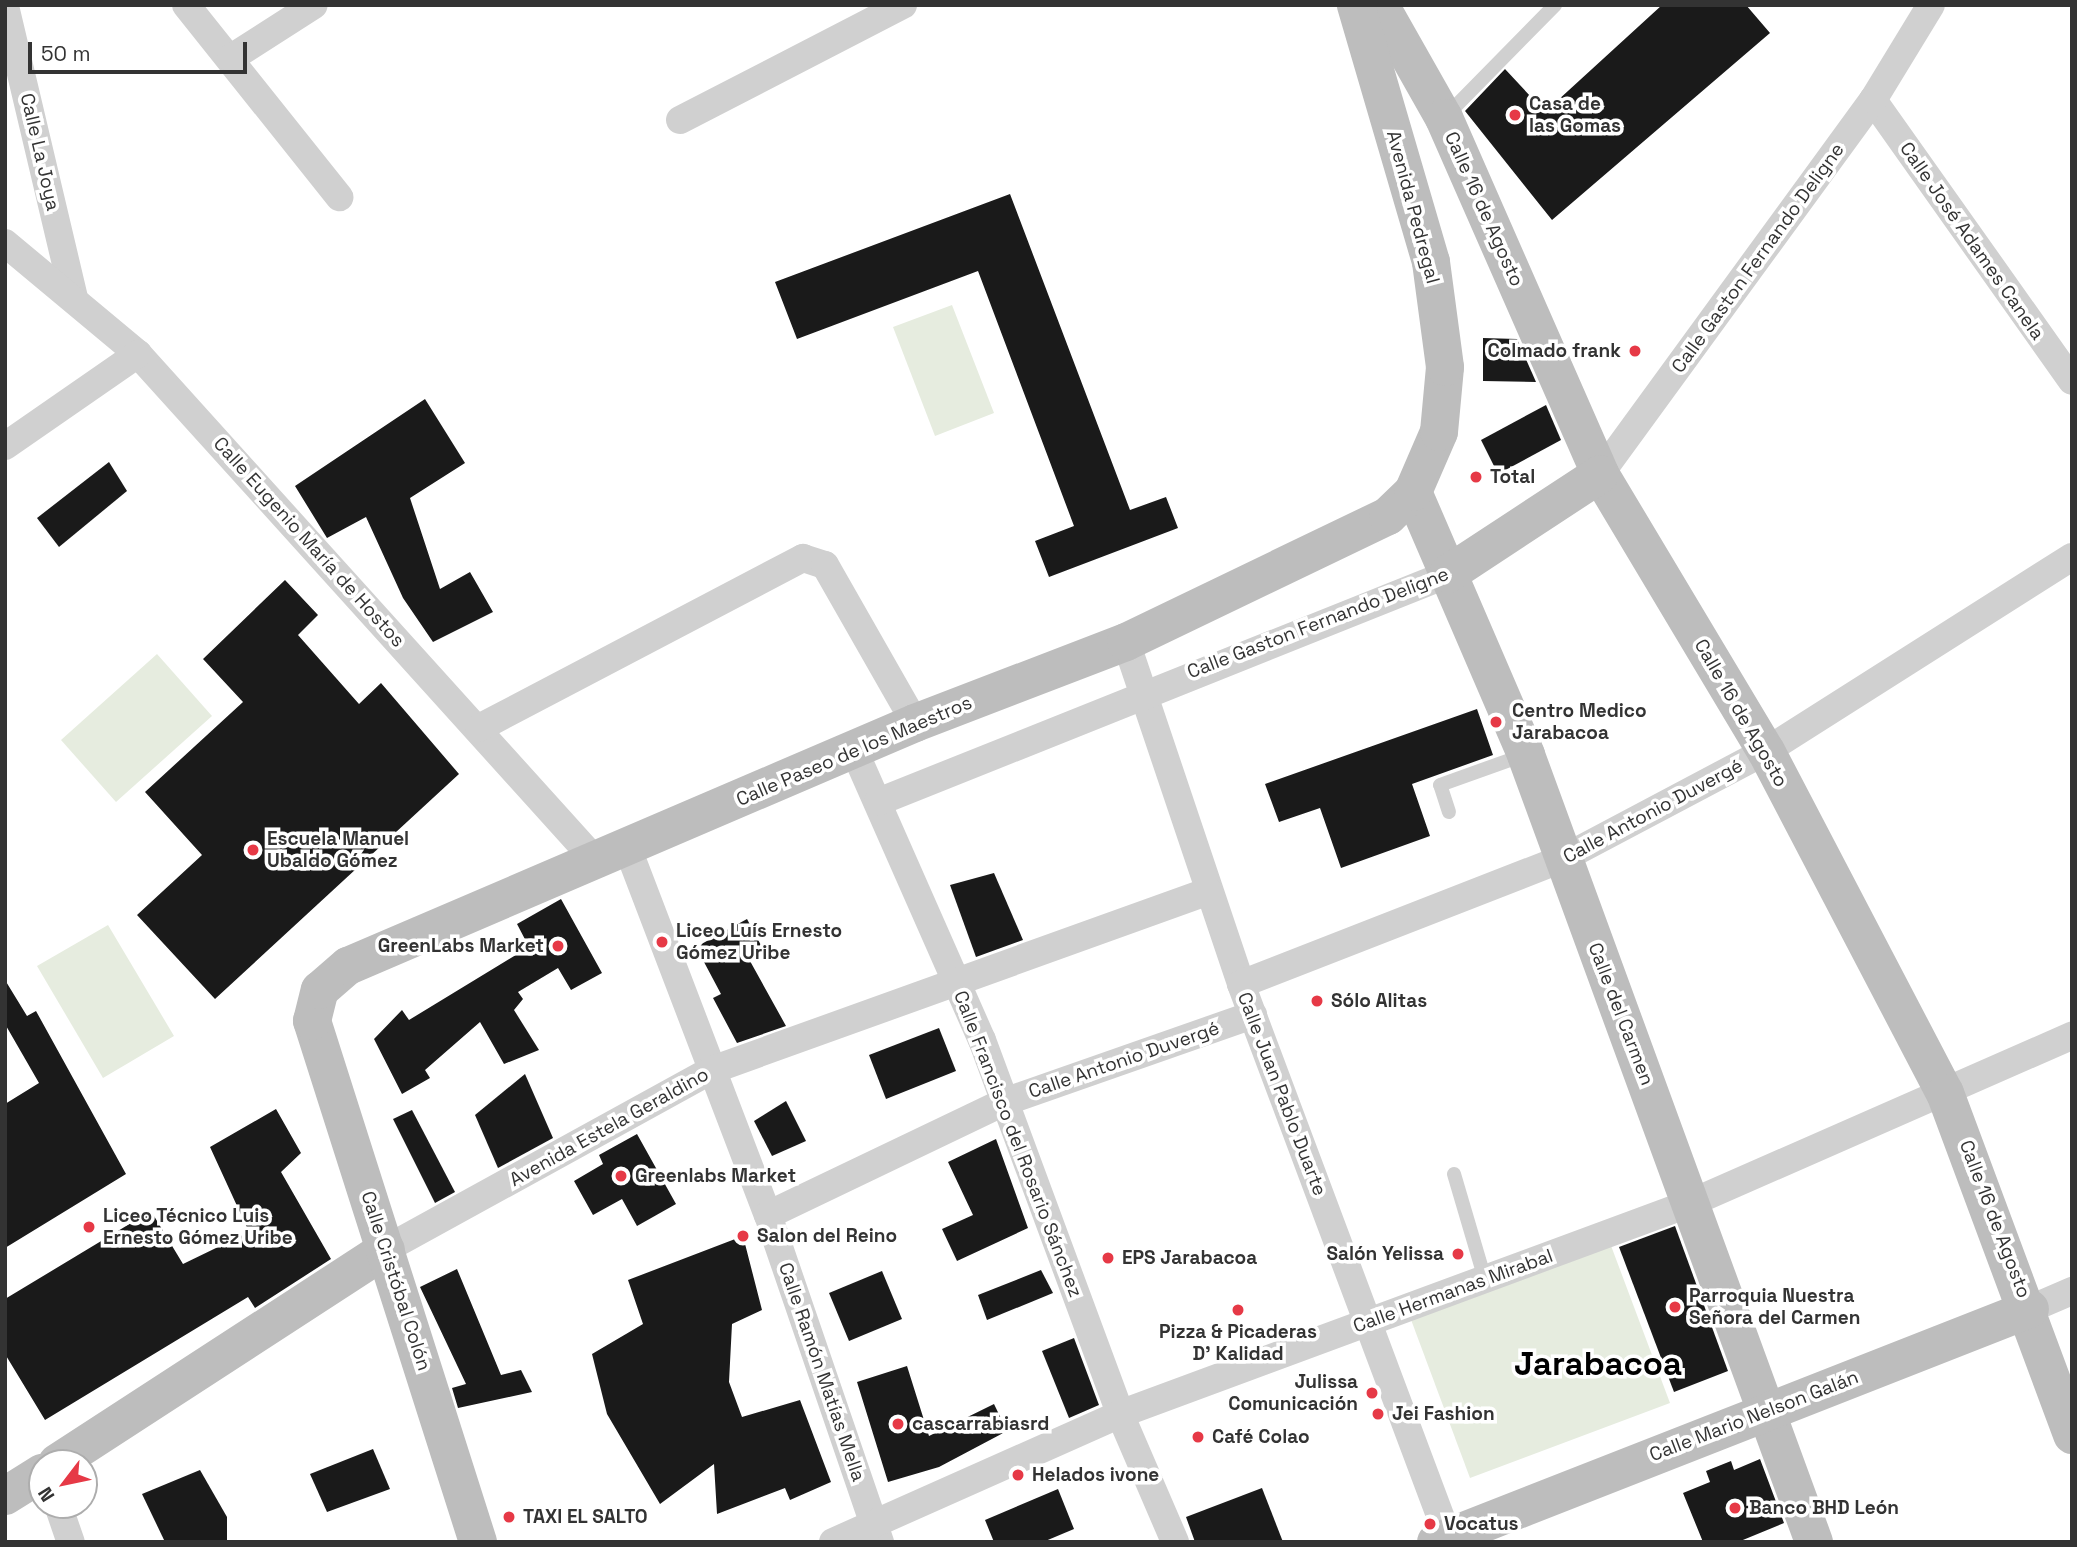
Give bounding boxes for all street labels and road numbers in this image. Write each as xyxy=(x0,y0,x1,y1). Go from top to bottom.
street label: Calle La Joya xyxy=(15,91,65,213)
street label: Avenida Pedregal xyxy=(1382,128,1444,286)
street label: Calle 16 de Agosto xyxy=(1440,128,1528,290)
street label: Calle José Adames Canela xyxy=(1895,138,2049,344)
street label: Calle Gaston Fernando Deligne xyxy=(1667,139,1849,377)
street label: Calle Eugenio María de Hostos xyxy=(209,432,409,652)
street label: Calle Gaston Fernando Deligne xyxy=(1184,562,1452,684)
street label: Calle 16 de Agosto xyxy=(1689,635,1793,791)
street label: Calle Paseo de los Maestros xyxy=(733,691,975,811)
street label: Calle Antonio Duvergé xyxy=(1559,754,1747,868)
street label: Calle del Carmen xyxy=(1583,939,1659,1089)
street label: Calle Francisco del Rosario Sánchez xyxy=(949,988,1087,1300)
street label: Calle Juan Pablo Duarte xyxy=(1233,989,1331,1199)
street label: Calle Antonio Duvergé xyxy=(1025,1017,1223,1103)
street label: Avenida Estela Geraldino xyxy=(505,1063,713,1191)
street label: Calle 16 de Agosto xyxy=(1954,1137,2036,1301)
street label: Calle Cristóbal Colón xyxy=(356,1188,436,1374)
street label: Calle Hermanas Mirabal xyxy=(1350,1244,1556,1338)
street label: Calle Ramón Matías Mella xyxy=(774,1260,870,1484)
street label: Calle Mario Nelson Galán xyxy=(1646,1366,1862,1466)

